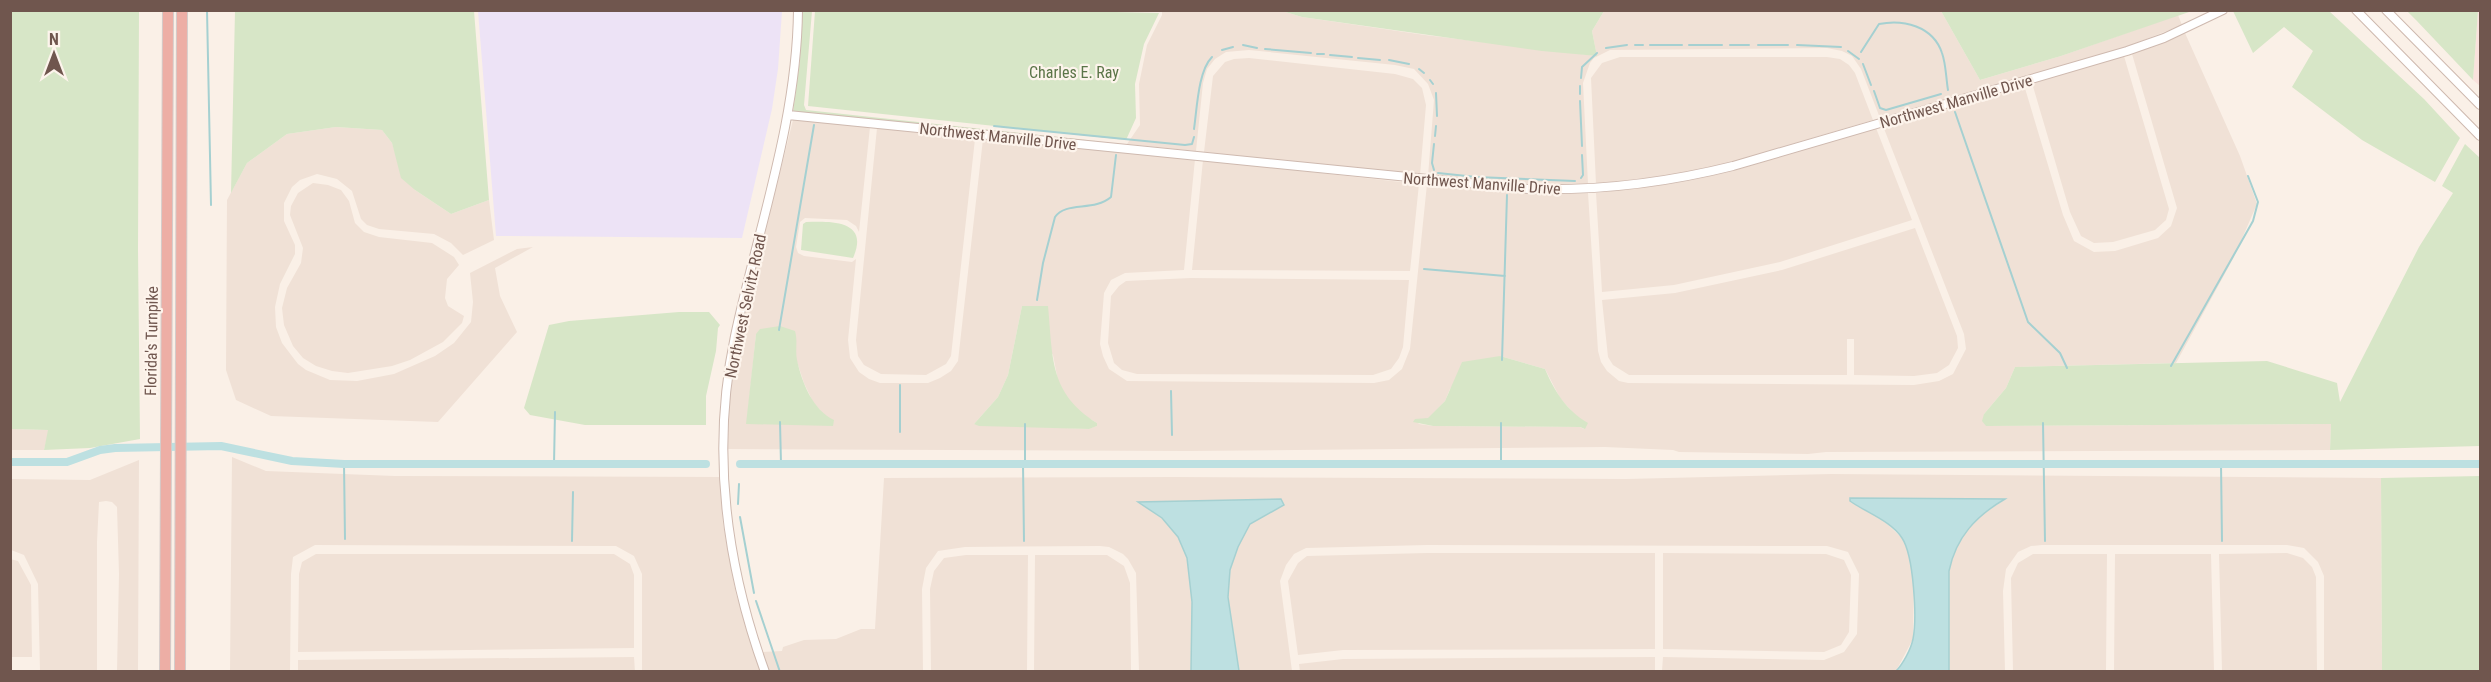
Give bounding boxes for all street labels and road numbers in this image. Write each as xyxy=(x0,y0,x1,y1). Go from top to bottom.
street label: Northwest Manville Drive xyxy=(1878,71,2035,132)
street label: Northwest Manville Drive xyxy=(919,119,1077,154)
street label: Northwest Manville Drive xyxy=(1403,169,1561,198)
street label: Northwest Selvitz Road xyxy=(721,232,770,380)
street label: Florida's Turnpike xyxy=(141,286,162,396)

